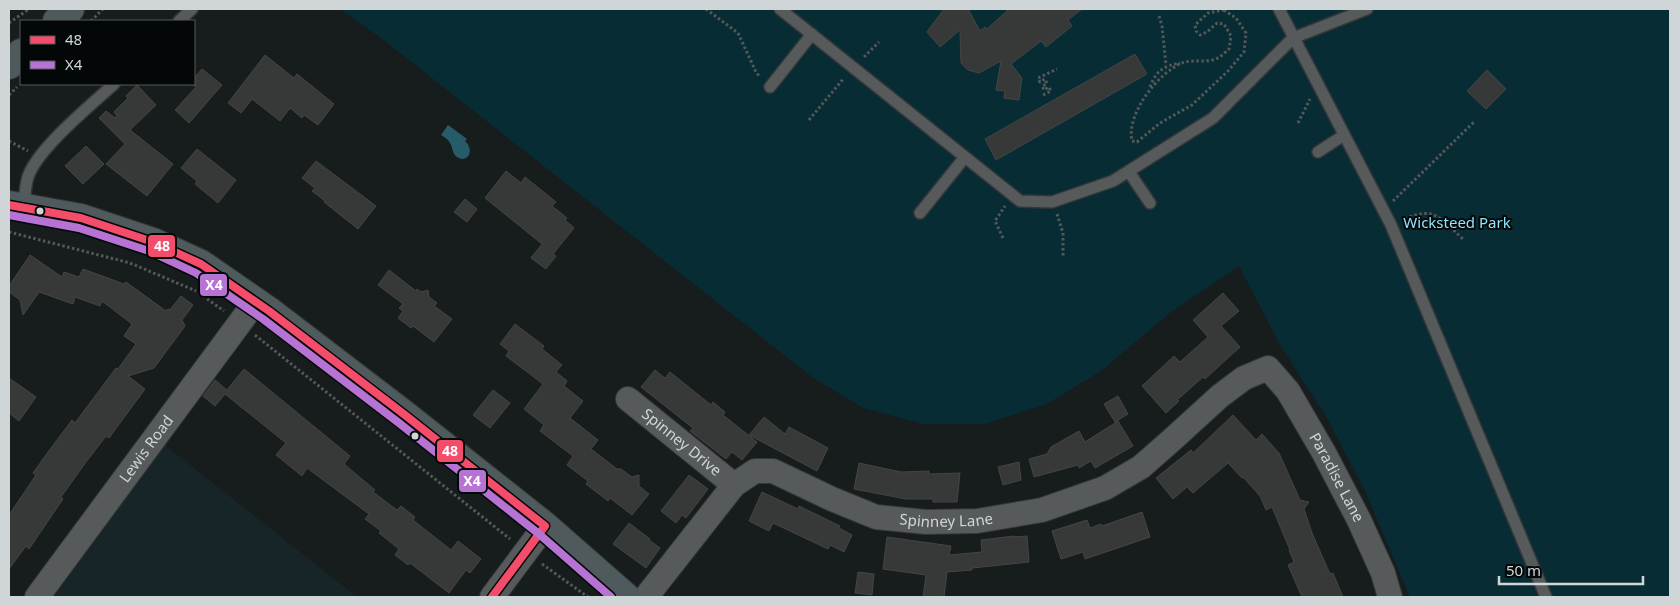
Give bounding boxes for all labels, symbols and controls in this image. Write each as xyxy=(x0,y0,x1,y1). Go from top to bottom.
legend xyxy=(20,20,195,85)
text: 48 xyxy=(65,29,82,49)
text: X4 xyxy=(65,54,83,74)
unlabelled marker xyxy=(35,206,45,216)
park label: Wicksteed Park xyxy=(1403,212,1511,232)
line badge: 48 xyxy=(147,234,176,258)
text: 48 xyxy=(154,236,170,255)
line badge: X4 xyxy=(199,273,228,297)
text: X4 xyxy=(205,275,223,294)
street label: Spinney Drive xyxy=(638,403,726,480)
street label: Lewis Road xyxy=(114,411,177,486)
street label: Paradise Lane xyxy=(1305,429,1369,525)
unlabelled marker xyxy=(410,431,420,441)
line badge: 48 xyxy=(436,439,464,463)
text: 48 xyxy=(442,441,458,460)
line badge: X4 xyxy=(458,469,487,493)
text: X4 xyxy=(463,471,481,490)
street label: Spinney Lane xyxy=(899,507,994,531)
scale bar xyxy=(1499,554,1643,586)
text: 50 m xyxy=(1506,560,1541,580)

